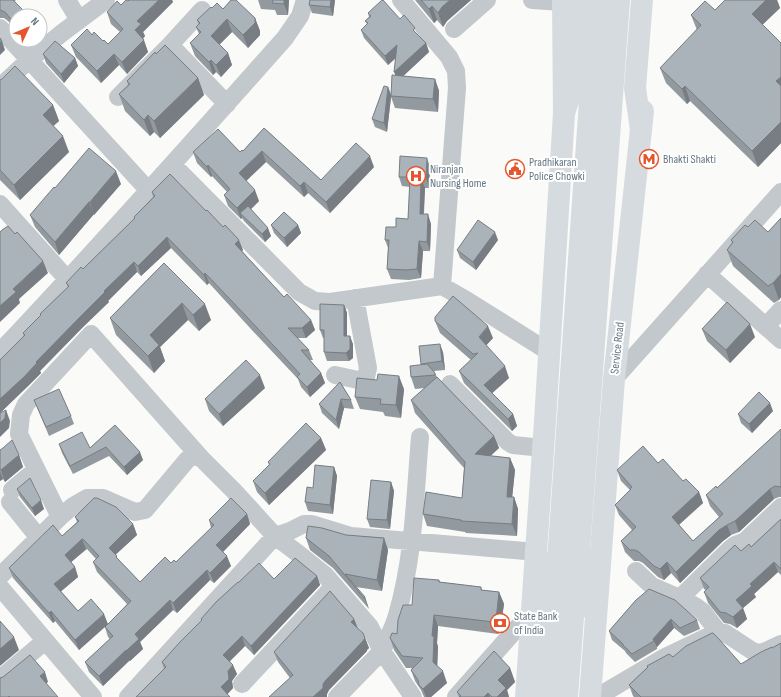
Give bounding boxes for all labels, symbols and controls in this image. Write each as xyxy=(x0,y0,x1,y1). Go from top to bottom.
north arrow xyxy=(8,8,48,48)
text: N xyxy=(28,15,42,28)
metro station icon: Bhakti Shakti xyxy=(638,148,660,170)
place label: Bhakti Shakti xyxy=(663,152,716,167)
place label: Pradhikaran Police Chowki xyxy=(529,155,585,184)
public building icon: Pradhikaran Police Chowki xyxy=(504,158,526,180)
place label: Niranjan Nursing Home xyxy=(430,162,487,191)
hospital icon: Niranjan Nursing Home xyxy=(405,165,427,187)
street label: Service Road xyxy=(607,321,628,375)
place label: State Bank of India xyxy=(514,609,558,638)
bank icon: State Bank of India xyxy=(489,612,511,634)

